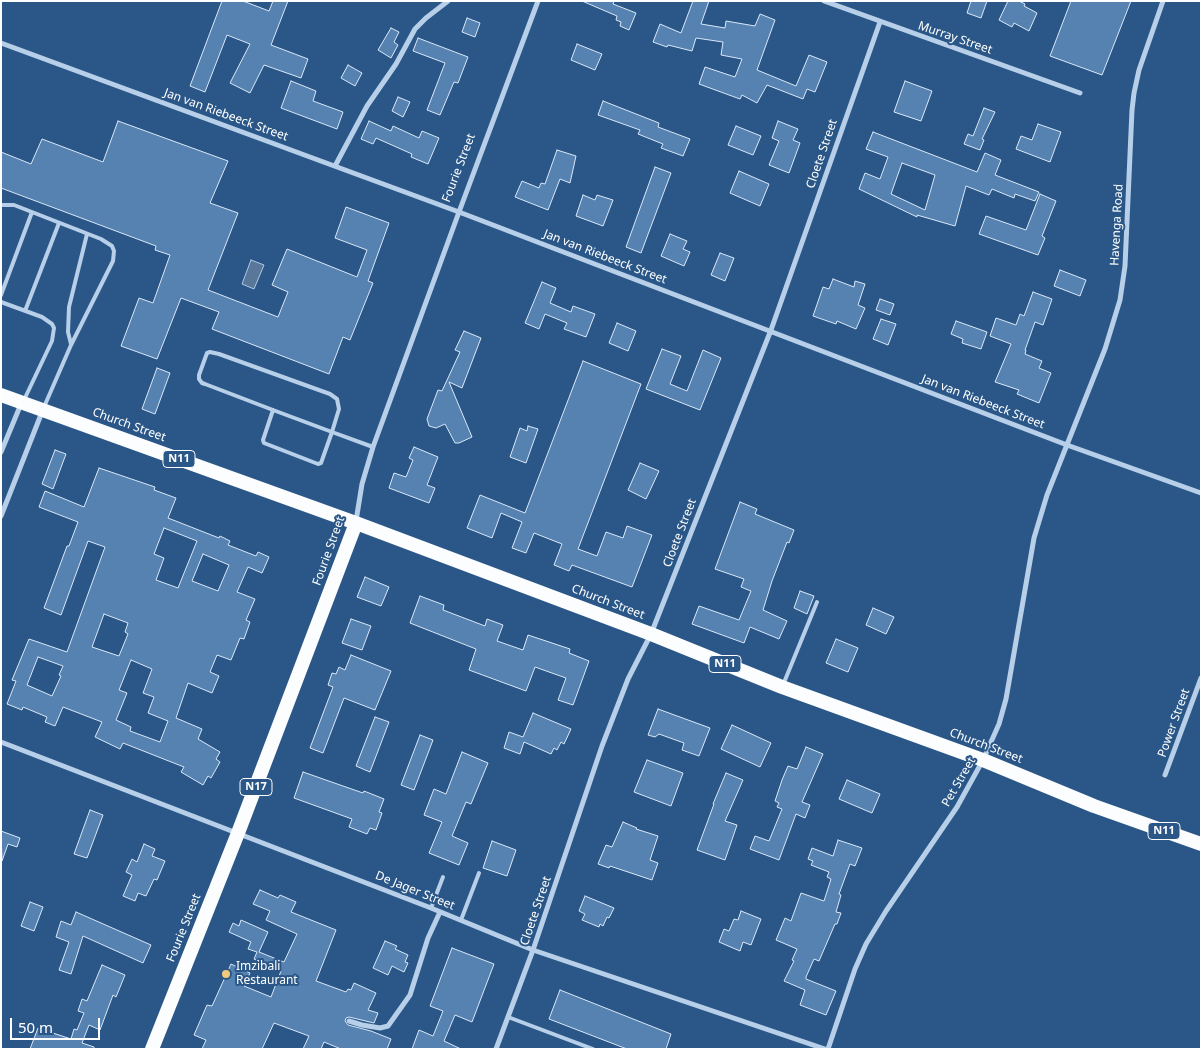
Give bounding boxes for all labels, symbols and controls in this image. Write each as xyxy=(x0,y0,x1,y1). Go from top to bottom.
street label: Murray Street xyxy=(916,19,994,57)
street label: Jan van Riebeeck Street xyxy=(162,86,290,144)
street label: Cloete Street xyxy=(803,117,841,191)
street label: Fourie Street xyxy=(439,132,479,204)
street label: Havenga Road xyxy=(1108,184,1126,266)
street label: Jan van Riebeeck Street xyxy=(541,227,669,287)
street label: Jan van Riebeeck Street xyxy=(919,372,1047,432)
street label: Church Street xyxy=(90,405,168,445)
road number: N11 xyxy=(163,450,195,468)
street label: Cloete Street xyxy=(660,497,700,569)
street label: Fourie Street xyxy=(310,515,348,587)
street label: Church Street xyxy=(570,581,646,623)
road number: N11 xyxy=(709,656,741,672)
street label: Power Street xyxy=(1155,687,1193,759)
street label: Church Street xyxy=(948,725,1024,767)
street label: Pet Street xyxy=(939,755,979,809)
road number: N17 xyxy=(240,779,272,796)
road number: N11 xyxy=(1148,822,1180,839)
street label: De Jager Street xyxy=(373,869,457,913)
street label: Cloete Street xyxy=(517,874,555,948)
street label: Fourie Street xyxy=(164,892,204,964)
place label: Imzibali Restaurant xyxy=(236,960,298,988)
marker: Imzibali Restaurant xyxy=(220,968,232,980)
scale bar xyxy=(12,1008,102,1040)
text: 50 m xyxy=(18,1017,53,1037)

